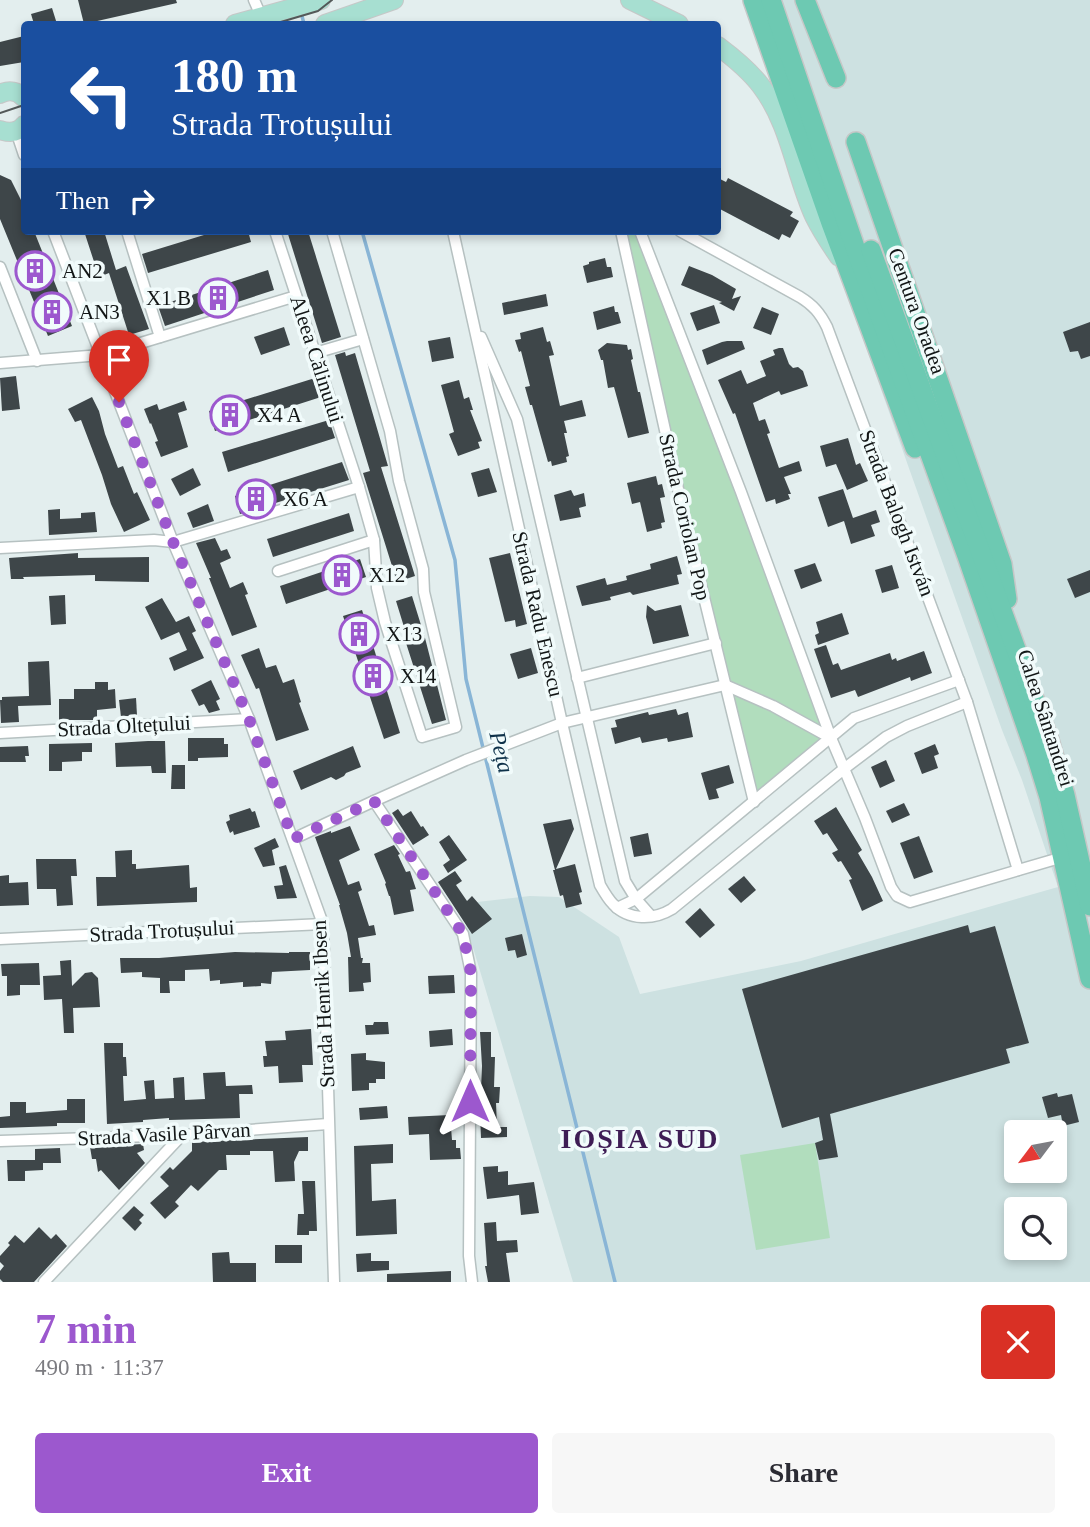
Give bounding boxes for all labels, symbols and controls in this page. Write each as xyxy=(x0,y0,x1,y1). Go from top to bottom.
text: 180 m xyxy=(171,48,298,103)
icon: left xyxy=(56,49,147,140)
text: Strada Trotușului xyxy=(171,106,392,142)
icon: right xyxy=(123,182,161,220)
text: Then xyxy=(56,186,109,215)
street label: Centura Oradea xyxy=(883,245,951,378)
building icon: AN2 xyxy=(14,250,56,292)
place label: AN2 xyxy=(62,259,103,283)
building icon: X1 B xyxy=(197,277,239,319)
place label: X1 B xyxy=(146,286,191,310)
building icon: AN3 xyxy=(31,291,73,333)
street label: Aleea Călinului xyxy=(285,292,349,426)
place label: AN3 xyxy=(79,300,120,324)
pin xyxy=(89,330,149,402)
icon: arrive xyxy=(100,341,138,379)
building icon: X4 A xyxy=(209,394,251,436)
place label: X4 A xyxy=(257,403,303,427)
street label: Strada Balogh István xyxy=(854,426,940,600)
street label: Strada Coriolan Pop xyxy=(654,431,716,603)
building icon: X6 A xyxy=(235,478,277,520)
place label: X6 A xyxy=(283,487,329,511)
street label: Strada Radu Enescu xyxy=(507,529,569,700)
building icon: X12 xyxy=(321,554,363,596)
place label: X12 xyxy=(369,563,405,587)
building icon: X13 xyxy=(338,613,380,655)
place label: X13 xyxy=(386,622,422,646)
street label: Calea Sântandrei xyxy=(1013,646,1080,790)
building icon: X14 xyxy=(352,655,394,697)
place label: X14 xyxy=(400,664,437,688)
street label: Strada Oltețului xyxy=(57,711,191,741)
water label: Peța xyxy=(484,728,519,776)
street label: Strada Trotușului xyxy=(89,915,235,947)
street label: Strada Henrik Ibsen xyxy=(307,919,339,1088)
position arrow xyxy=(433,1064,507,1138)
street label: Strada Vasile Pârvan xyxy=(77,1117,252,1151)
north arrow xyxy=(1004,1120,1068,1183)
map controls xyxy=(1004,1120,1067,1260)
district label: IOȘIA SUD xyxy=(561,1123,719,1155)
button: search xyxy=(1004,1197,1067,1260)
button: close xyxy=(981,1305,1055,1379)
text: 7 min xyxy=(35,1306,137,1352)
text: 490 m · 11:37 xyxy=(35,1355,164,1380)
button: Exit xyxy=(35,1433,538,1513)
button: Share xyxy=(552,1433,1055,1513)

